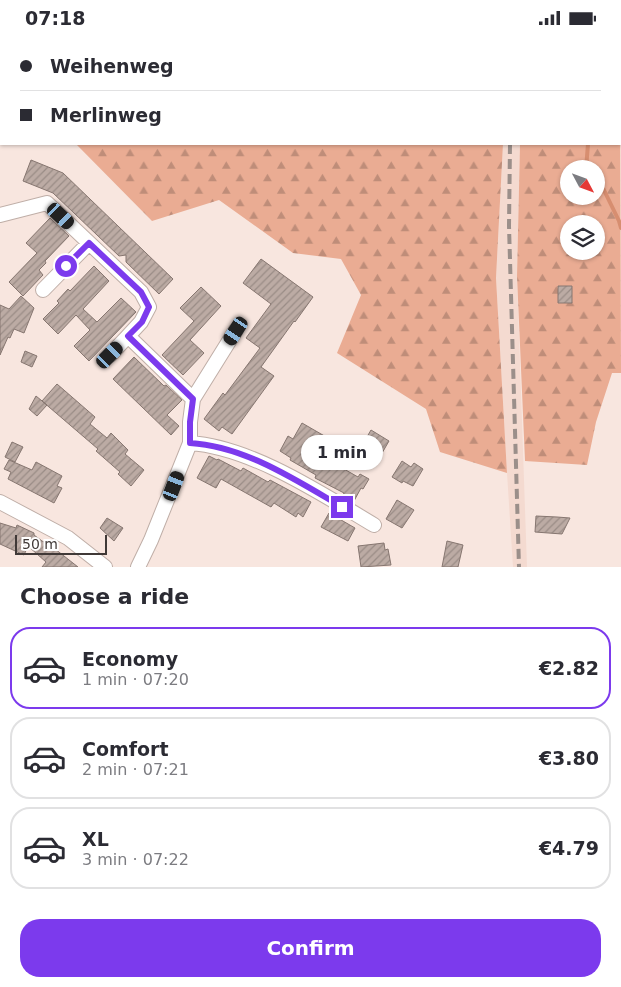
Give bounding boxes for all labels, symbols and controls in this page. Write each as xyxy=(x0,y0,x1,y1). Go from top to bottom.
text: 07:18 xyxy=(25,7,85,29)
text: Weihenweg xyxy=(50,55,174,77)
text: Merlinweg xyxy=(50,104,162,126)
north arrow xyxy=(560,160,605,205)
map controls xyxy=(560,160,605,260)
car xyxy=(44,200,77,232)
button: layers xyxy=(560,215,605,260)
route start xyxy=(55,255,77,277)
car xyxy=(221,314,250,348)
car xyxy=(94,339,125,371)
callout: 1 min xyxy=(301,435,383,469)
text: 1 min xyxy=(317,443,367,462)
car xyxy=(161,469,186,503)
route end xyxy=(331,496,353,518)
scale bar xyxy=(15,532,108,555)
text: 50 m xyxy=(22,536,58,552)
text: Choose a ride xyxy=(20,584,189,609)
icon: car xyxy=(22,646,67,691)
text: Economy xyxy=(82,648,178,670)
text: €2.82 xyxy=(539,657,599,679)
text: 1 min · 07:20 xyxy=(82,670,189,689)
icon: car xyxy=(22,736,67,781)
text: Comfort xyxy=(82,738,169,760)
text: €3.80 xyxy=(539,747,599,769)
text: 2 min · 07:21 xyxy=(82,760,189,779)
icon: car xyxy=(22,826,67,871)
text: XL xyxy=(82,828,109,850)
text: €4.79 xyxy=(539,837,599,859)
text: 3 min · 07:22 xyxy=(82,850,189,869)
button: Confirm xyxy=(20,919,601,977)

